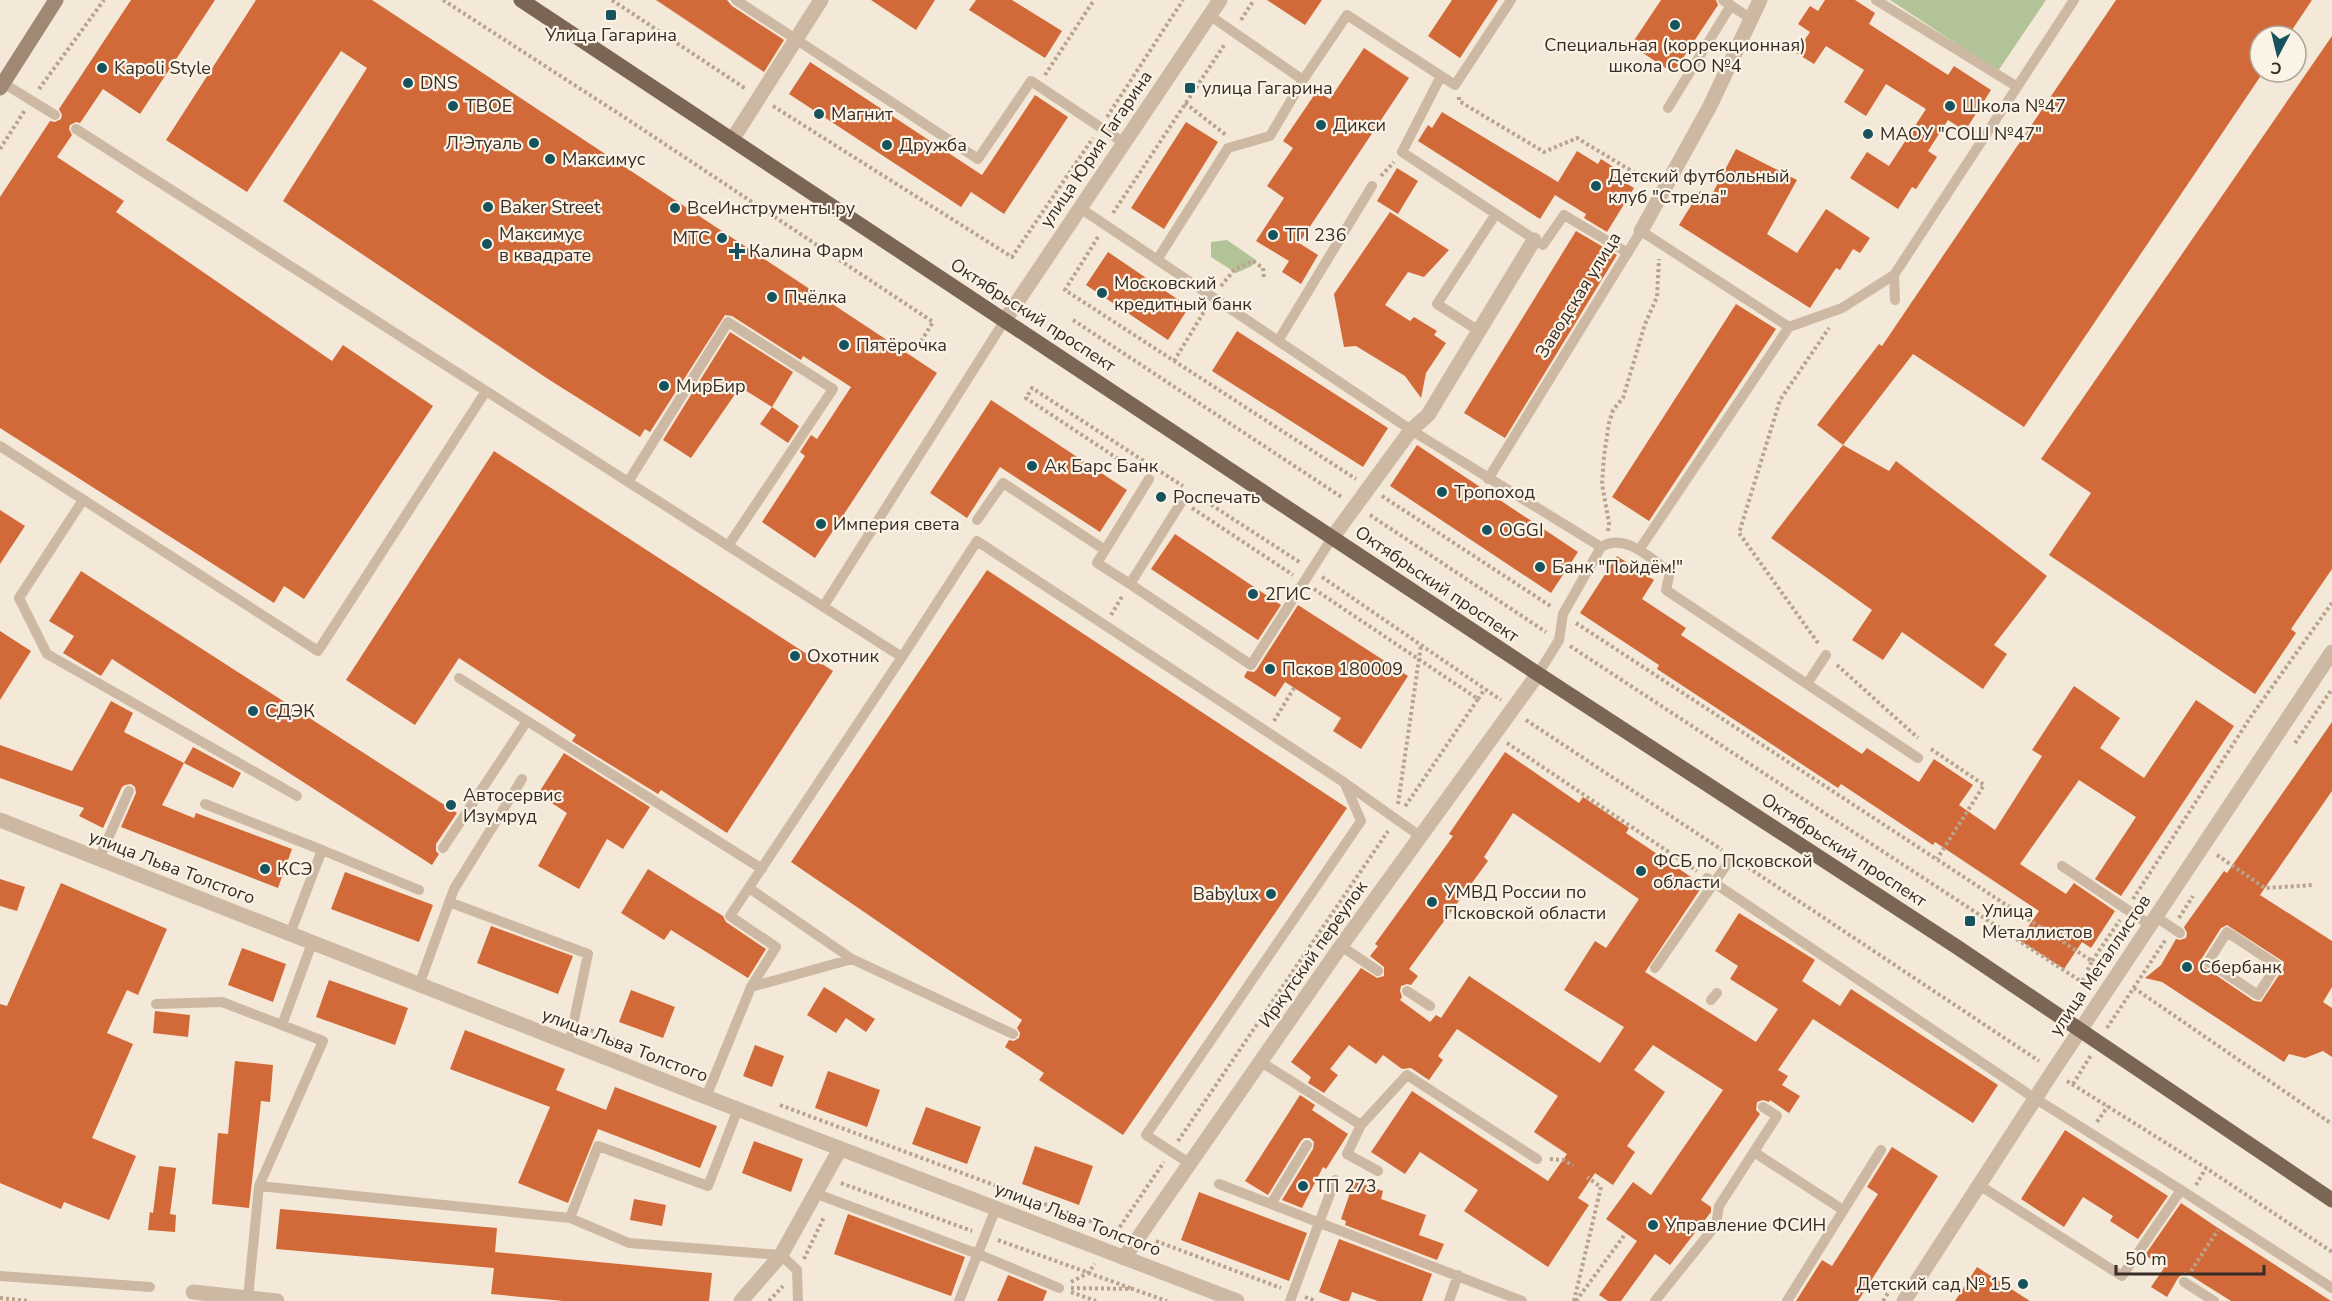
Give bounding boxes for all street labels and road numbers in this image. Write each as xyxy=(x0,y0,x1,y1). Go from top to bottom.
street label: улица Юрия Гагарина xyxy=(1034,66,1158,232)
street label: Заводская улица xyxy=(1530,228,1626,362)
street label: Октябрьский проспект xyxy=(946,252,1120,378)
street label: Октябрьский проспект xyxy=(1350,520,1524,648)
street label: Октябрьский проспект xyxy=(1757,787,1931,913)
street label: улица Льва Толстого xyxy=(85,824,259,910)
street label: Иркутский переулок xyxy=(1253,875,1373,1032)
street label: улица Металлистов xyxy=(2044,890,2156,1040)
street label: улица Льва Толстого xyxy=(538,1002,712,1088)
street label: улица Льва Толстого xyxy=(991,1176,1165,1262)

